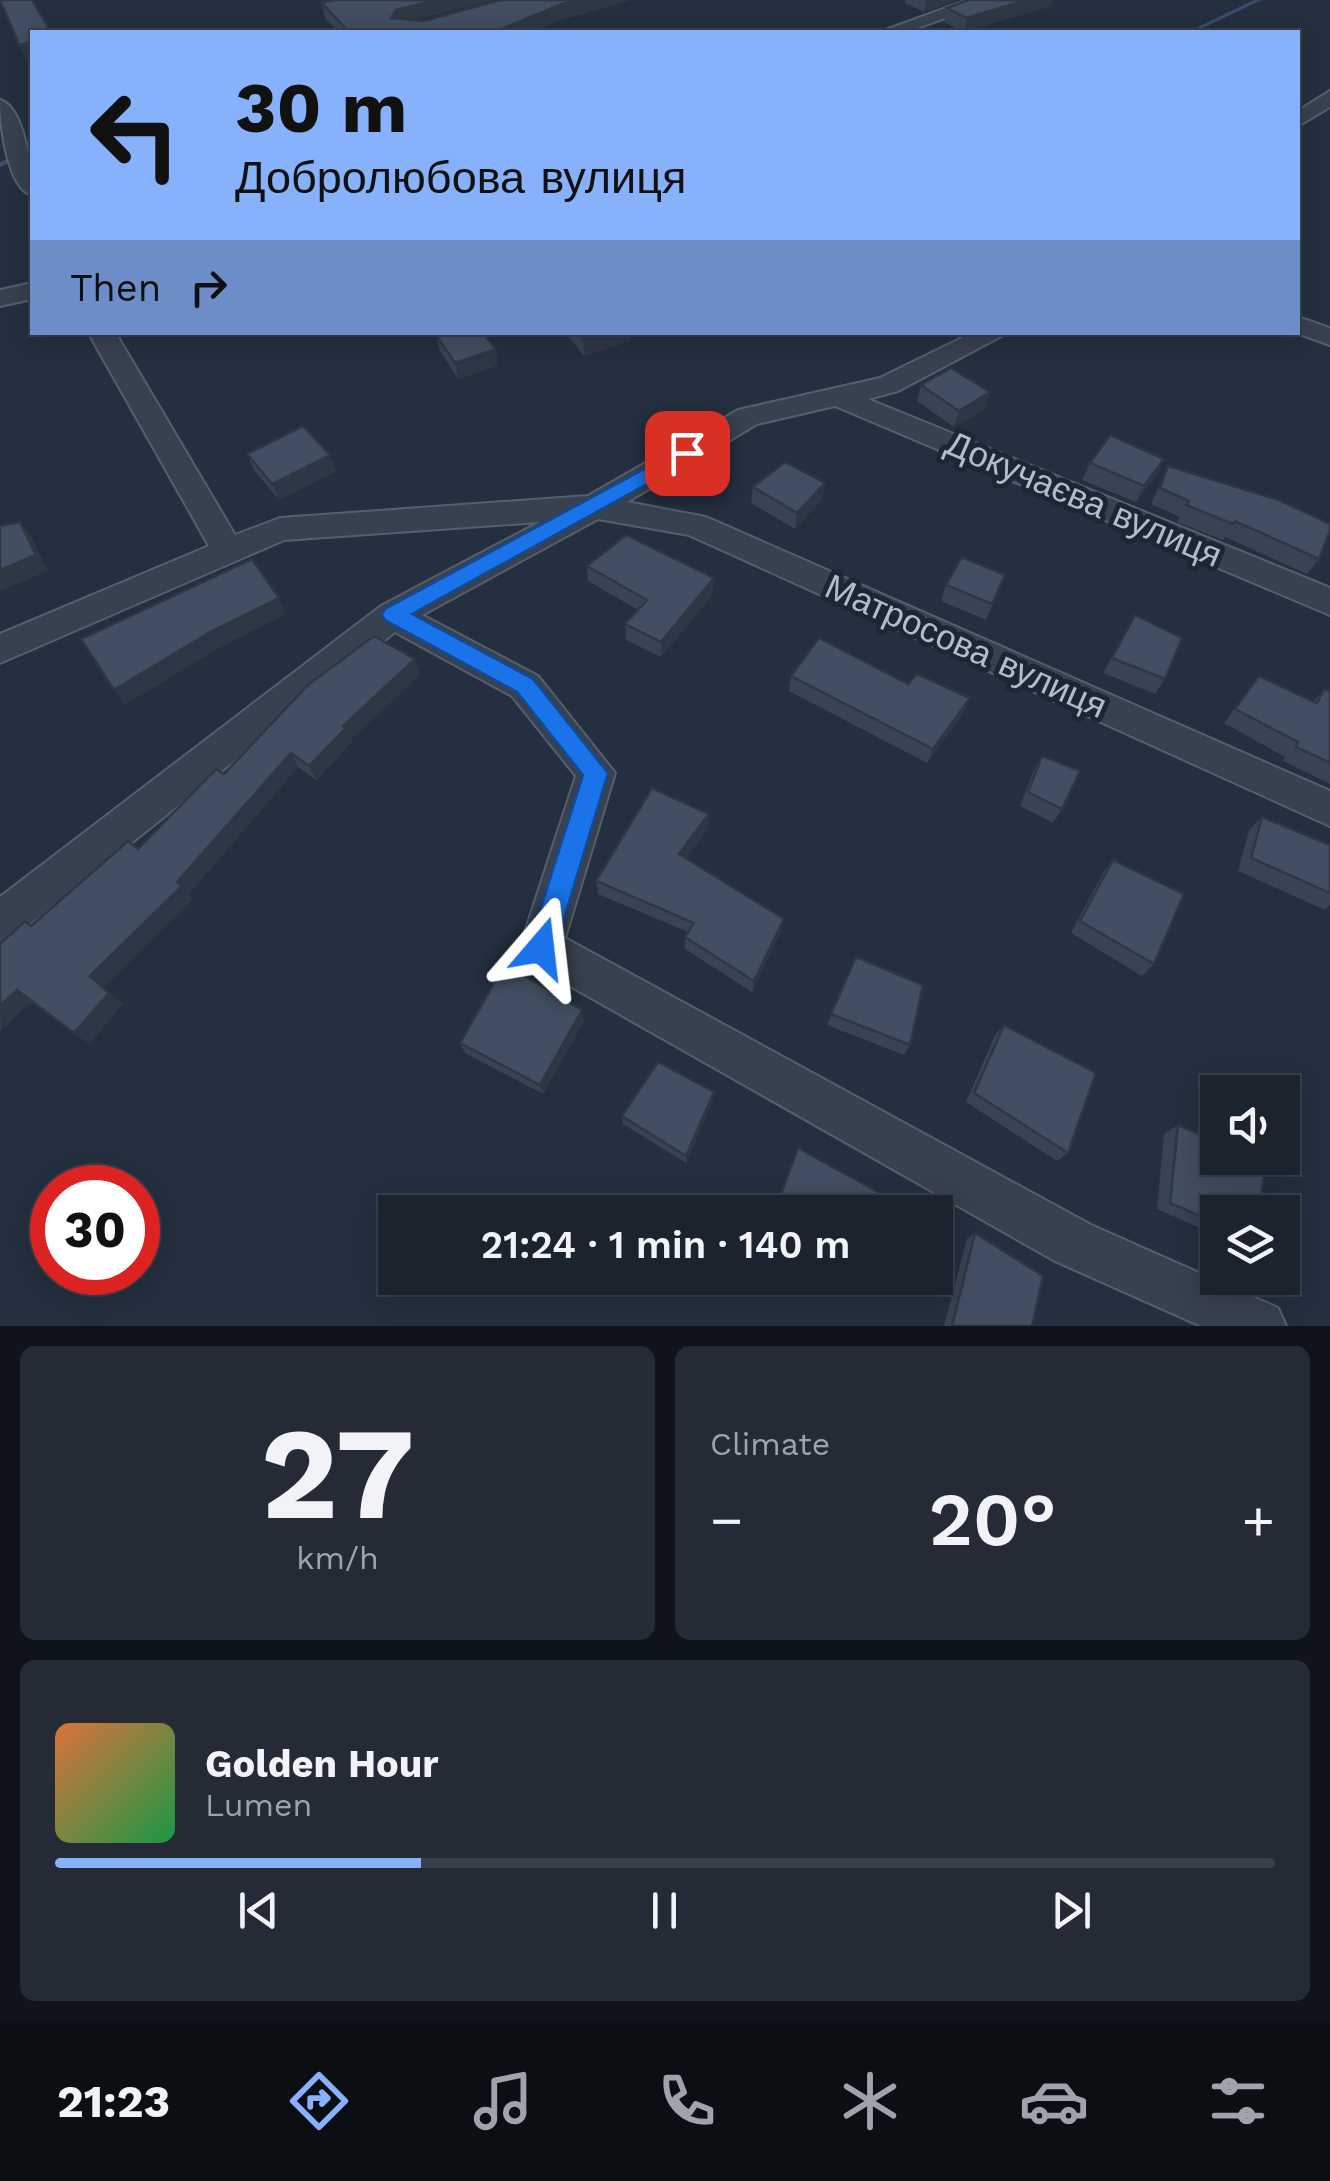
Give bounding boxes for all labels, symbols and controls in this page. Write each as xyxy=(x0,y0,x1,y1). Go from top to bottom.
text: 30 m xyxy=(235,67,407,149)
icon: left xyxy=(70,70,200,200)
text: Добролюбова вулиця xyxy=(235,151,686,204)
icon: right xyxy=(181,260,236,315)
text: Then xyxy=(70,266,161,310)
pin xyxy=(645,411,730,496)
street label: Докучаєва вулиця xyxy=(940,422,1228,576)
icon: arrive xyxy=(660,426,715,481)
street label: Матросова вулиця xyxy=(819,565,1113,727)
position arrow xyxy=(489,896,593,1000)
map controls xyxy=(1200,1075,1300,1295)
button: sound xyxy=(1200,1075,1300,1175)
speed limit sign: 30 xyxy=(30,1165,160,1295)
button: layers xyxy=(1200,1195,1300,1295)
text: 21:24 · 1 min · 140 m xyxy=(481,1223,850,1267)
text: 27 xyxy=(260,1397,415,1550)
text: Climate xyxy=(710,1425,830,1463)
text: 20° xyxy=(928,1475,1057,1563)
text: − xyxy=(710,1488,743,1552)
text: + xyxy=(1242,1488,1275,1552)
text: km/h xyxy=(296,1539,379,1577)
text: Golden Hour xyxy=(205,1742,439,1786)
text: Lumen xyxy=(205,1786,312,1824)
icon: previous xyxy=(231,1883,286,1938)
icon: pause xyxy=(637,1883,692,1938)
icon: next xyxy=(1044,1883,1099,1938)
icon: directions xyxy=(284,2066,354,2136)
icon: music xyxy=(468,2066,538,2136)
icon: phone xyxy=(652,2066,722,2136)
icon: climate xyxy=(835,2066,905,2136)
icon: car xyxy=(1019,2066,1089,2136)
icon: filters xyxy=(1203,2066,1273,2136)
text: 21:23 xyxy=(57,2075,170,2128)

